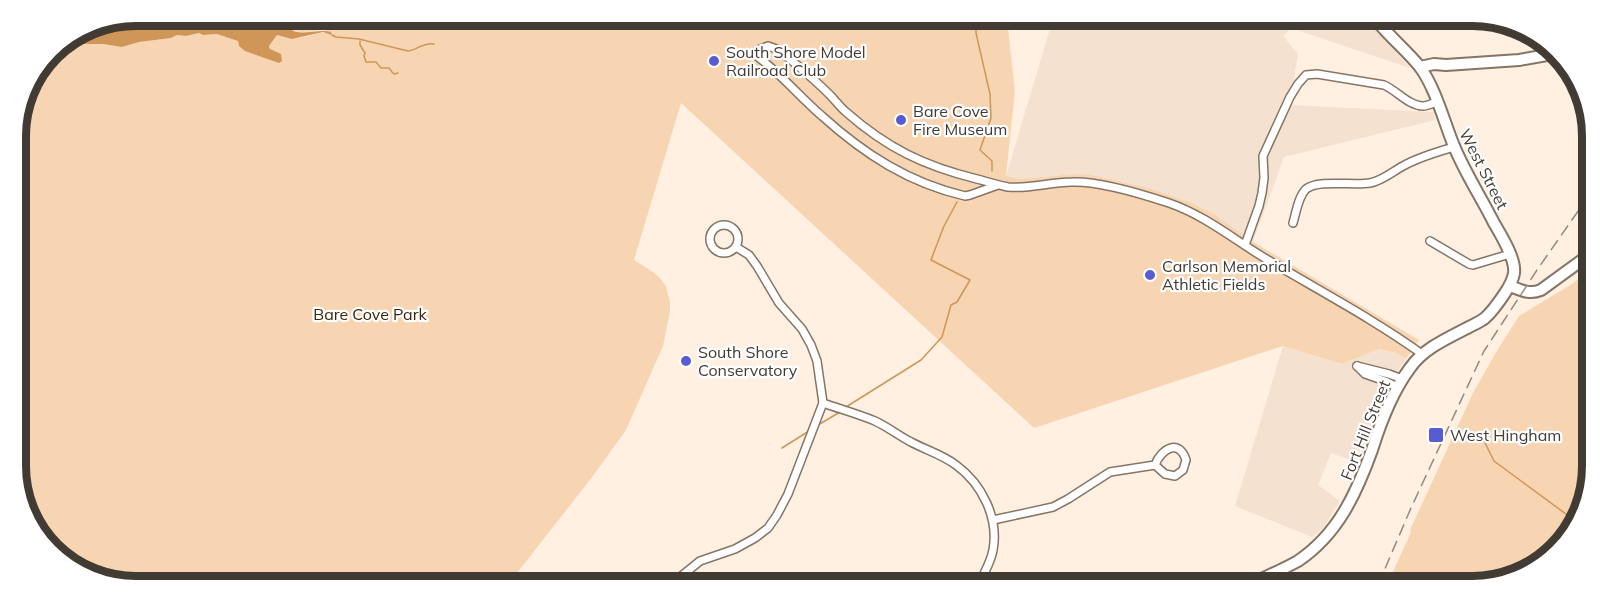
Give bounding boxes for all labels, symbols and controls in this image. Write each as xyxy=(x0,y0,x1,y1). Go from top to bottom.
place label: South Shore Model Railroad Club xyxy=(726,42,866,80)
marker: South Shore Model Railroad Club xyxy=(707,54,721,68)
place label: Bare Cove Fire Museum xyxy=(913,101,1007,139)
marker: Bare Cove Fire Museum xyxy=(894,113,908,127)
street label: West Street xyxy=(1455,126,1513,213)
place label: Carlson Memorial Athletic Fields xyxy=(1162,256,1291,294)
marker: Carlson Memorial Athletic Fields xyxy=(1143,268,1157,282)
park label: Bare Cove Park xyxy=(313,304,427,324)
place label: South Shore Conservatory xyxy=(698,342,798,380)
marker: South Shore Conservatory xyxy=(679,354,693,368)
street label: Fort Hill Street xyxy=(1336,377,1394,483)
place label: West Hingham xyxy=(1450,425,1561,445)
marker: West Hingham xyxy=(1427,426,1445,444)

